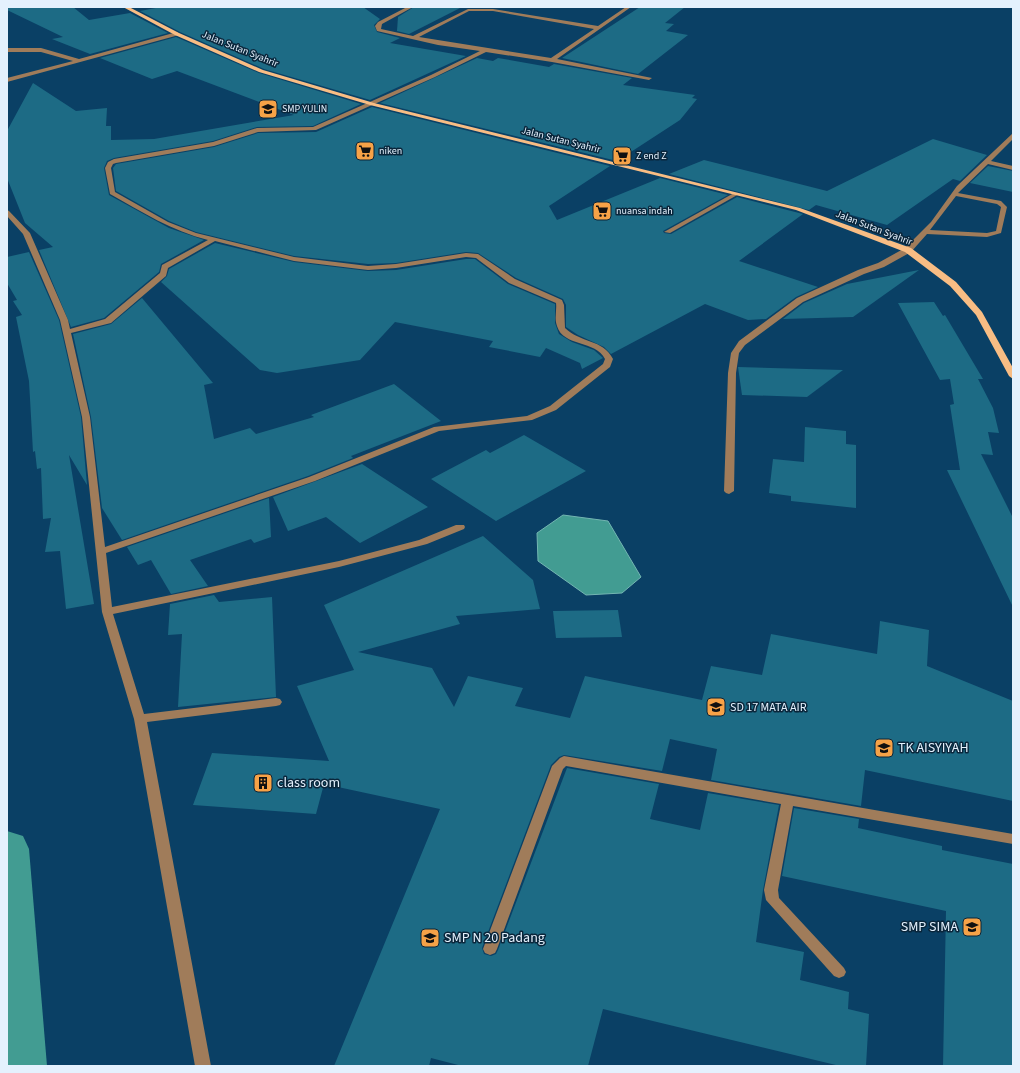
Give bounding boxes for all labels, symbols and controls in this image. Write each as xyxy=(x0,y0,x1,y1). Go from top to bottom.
street label: Jalan Sutan Syahrir xyxy=(200,27,281,71)
school or university icon: SMP YULIN xyxy=(257,98,279,120)
place label: SMP YULIN xyxy=(282,102,327,116)
street label: Jalan Sutan Syahrir xyxy=(520,123,603,157)
supermarket icon: niken xyxy=(354,140,376,162)
place label: niken xyxy=(379,144,402,158)
supermarket icon: Z end Z xyxy=(611,145,633,167)
place label: Z end Z xyxy=(636,149,667,163)
supermarket icon: nuansa indah xyxy=(591,200,613,222)
place label: nuansa indah xyxy=(616,204,673,218)
street label: Jalan Sutan Syahrir xyxy=(834,207,915,249)
school or university icon: SD 17 MATA AIR xyxy=(705,696,727,718)
place label: SD 17 MATA AIR xyxy=(730,699,807,716)
school or university icon: TK AISYIYAH xyxy=(873,737,895,759)
place label: TK AISYIYAH xyxy=(898,738,969,758)
building icon: class room xyxy=(252,772,274,794)
place label: class room xyxy=(277,773,340,793)
school or university icon: SMP SIMA xyxy=(961,916,983,938)
place label: SMP SIMA xyxy=(901,917,958,937)
school or university icon: SMP N 20 Padang xyxy=(419,927,441,949)
place label: SMP N 20 Padang xyxy=(444,928,545,948)

